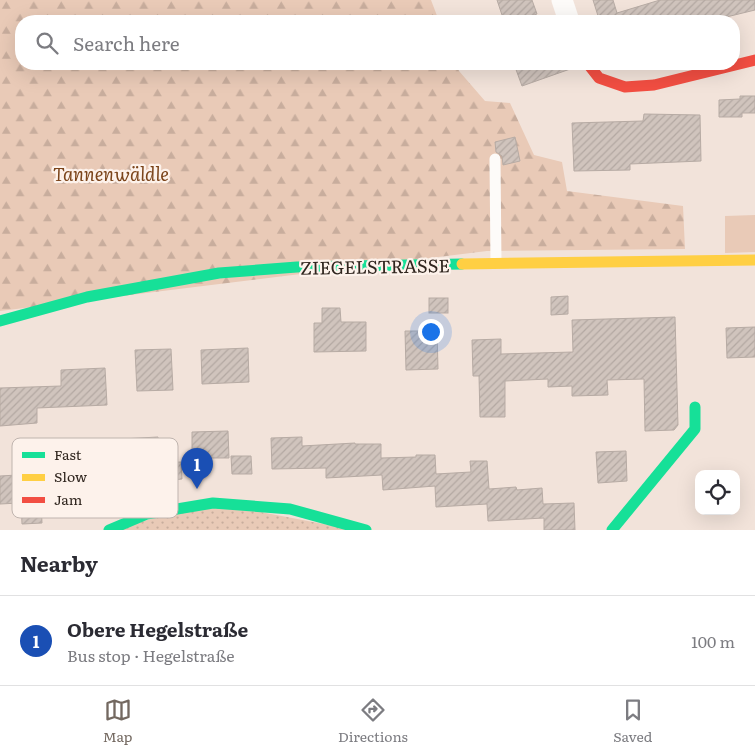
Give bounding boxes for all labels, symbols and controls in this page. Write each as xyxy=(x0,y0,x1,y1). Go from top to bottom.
search box xyxy=(15,15,740,70)
icon: search xyxy=(33,29,61,57)
text: Search here xyxy=(73,29,180,57)
park label: Tannenwäldle xyxy=(53,160,169,187)
street label: ZIEGELSTRASSE xyxy=(300,251,450,281)
your location xyxy=(418,319,444,345)
legend xyxy=(12,438,178,518)
text: Fast xyxy=(54,444,82,464)
pin: 1 xyxy=(181,448,213,489)
text: Slow xyxy=(54,466,87,486)
map controls xyxy=(695,470,740,515)
button: locate xyxy=(695,470,740,515)
text: Jam xyxy=(54,489,83,509)
text: Nearby xyxy=(20,547,98,578)
text: Obere Hegelstraße xyxy=(67,615,248,643)
text: 1 xyxy=(33,629,39,653)
text: 100 m xyxy=(691,629,735,653)
text: Bus stop · Hegelstraße xyxy=(67,643,235,667)
tab: Map xyxy=(103,696,133,746)
tab: Directions xyxy=(338,696,408,746)
tab: Saved xyxy=(613,696,652,746)

